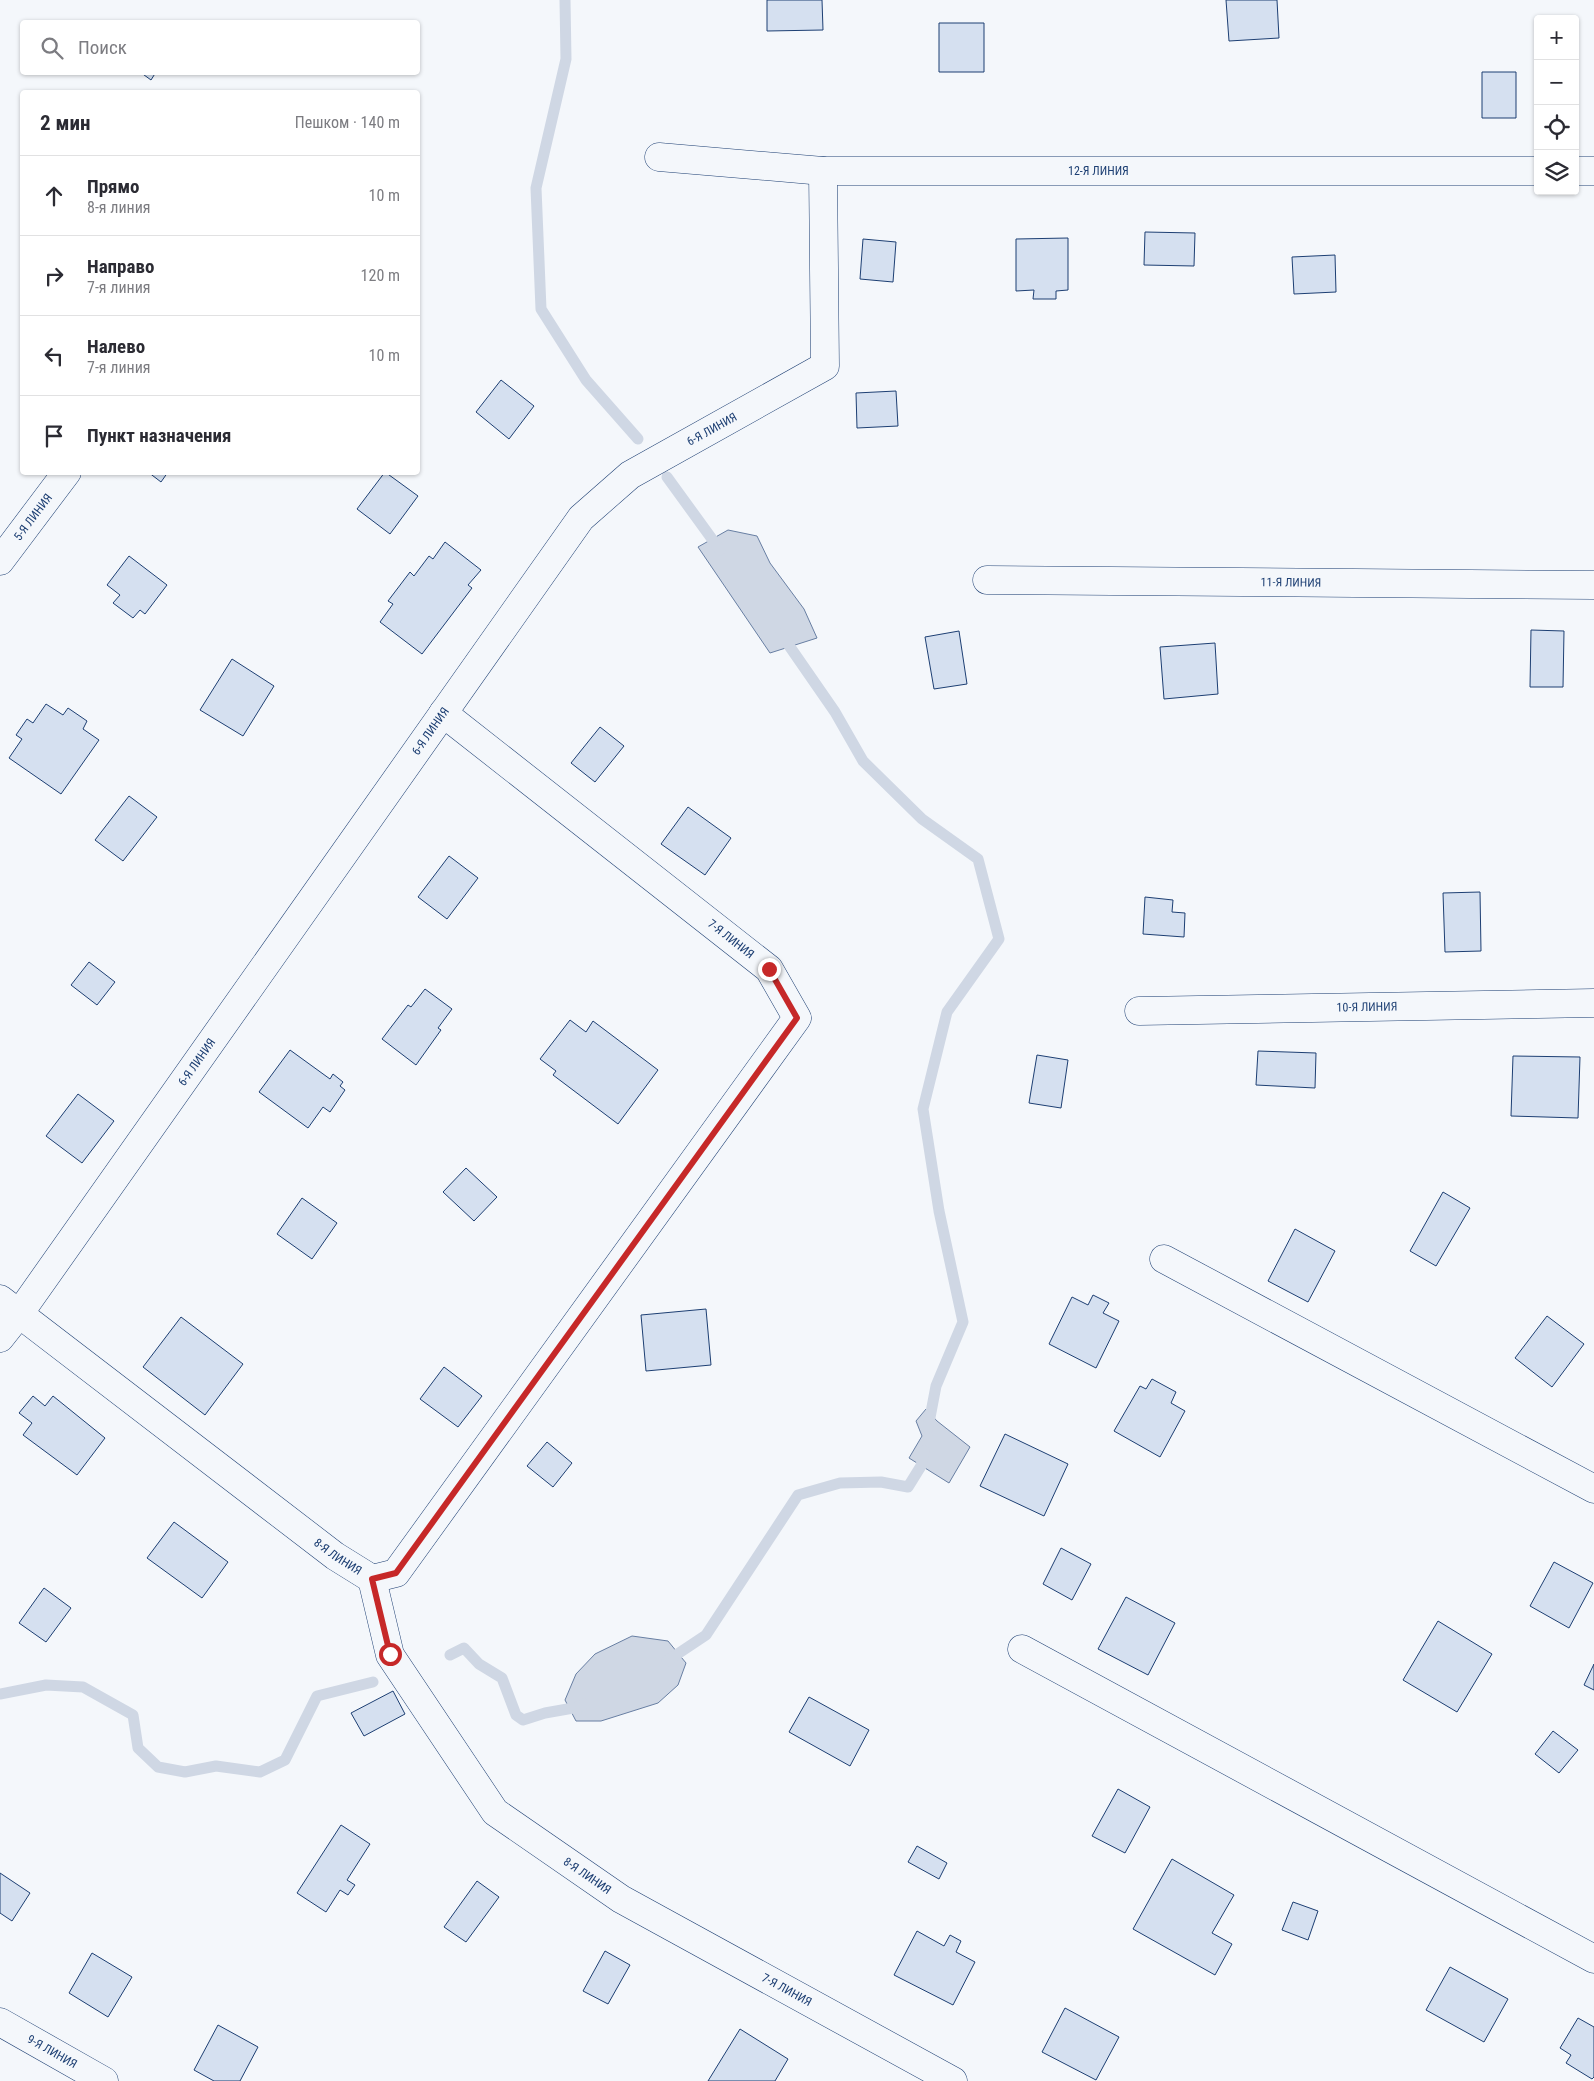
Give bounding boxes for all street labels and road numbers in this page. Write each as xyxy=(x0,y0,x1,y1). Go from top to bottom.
street label: 12-Я ЛИНИЯ xyxy=(1068,164,1129,178)
street label: 6-Я ЛИНИЯ xyxy=(684,410,739,449)
street label: 5-Я ЛИНИЯ xyxy=(11,491,55,543)
street label: 11-Я ЛИНИЯ xyxy=(1261,575,1321,590)
street label: 6-Я ЛИНИЯ xyxy=(409,705,452,758)
street label: 7-Я ЛИНИЯ xyxy=(705,917,757,961)
street label: 10-Я ЛИНИЯ xyxy=(1336,999,1398,1015)
street label: 6-Я ЛИНИЯ xyxy=(175,1036,218,1089)
street label: 8-Я ЛИНИЯ xyxy=(311,1535,364,1578)
street label: 8-Я ЛИНИЯ xyxy=(561,1854,614,1897)
street label: 7-Я ЛИНИЯ xyxy=(759,1971,814,2009)
street label: 9-Я ЛИНИЯ xyxy=(25,2032,80,2071)

